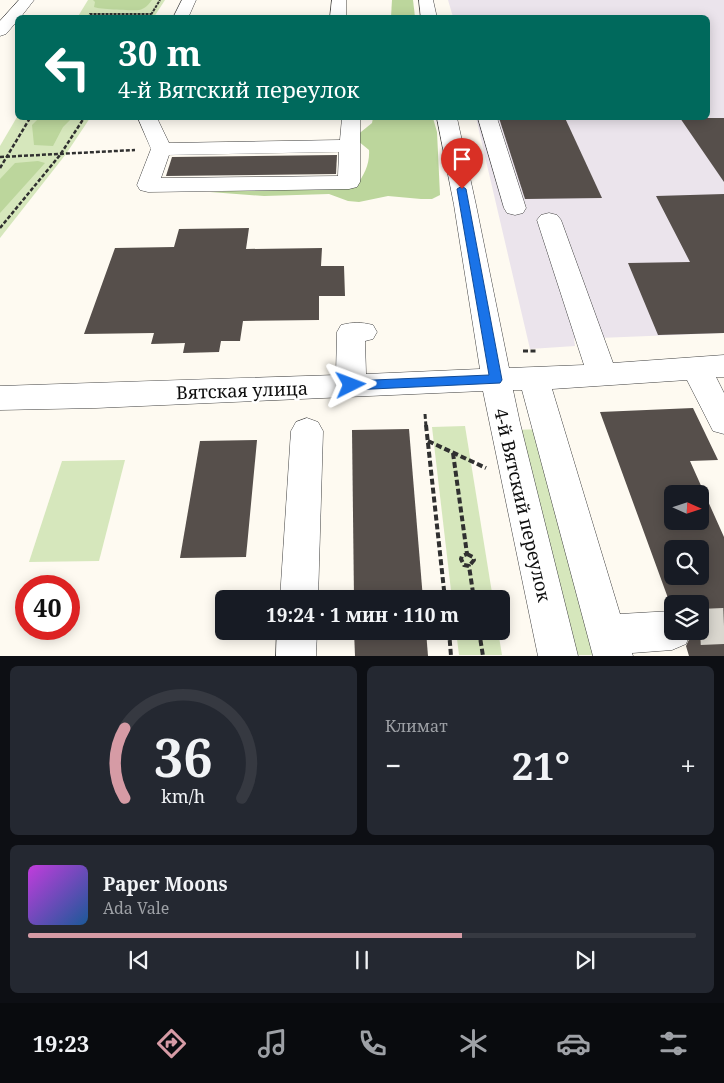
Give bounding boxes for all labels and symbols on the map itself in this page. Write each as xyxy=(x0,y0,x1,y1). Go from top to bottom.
pin xyxy=(441,138,483,189)
position arrow xyxy=(324,358,376,410)
street label: Вятская улица xyxy=(176,376,308,404)
street label: 4-й Вятский переулок xyxy=(489,406,557,604)
north arrow xyxy=(664,485,709,530)
speed limit sign: 40 xyxy=(15,575,80,640)

